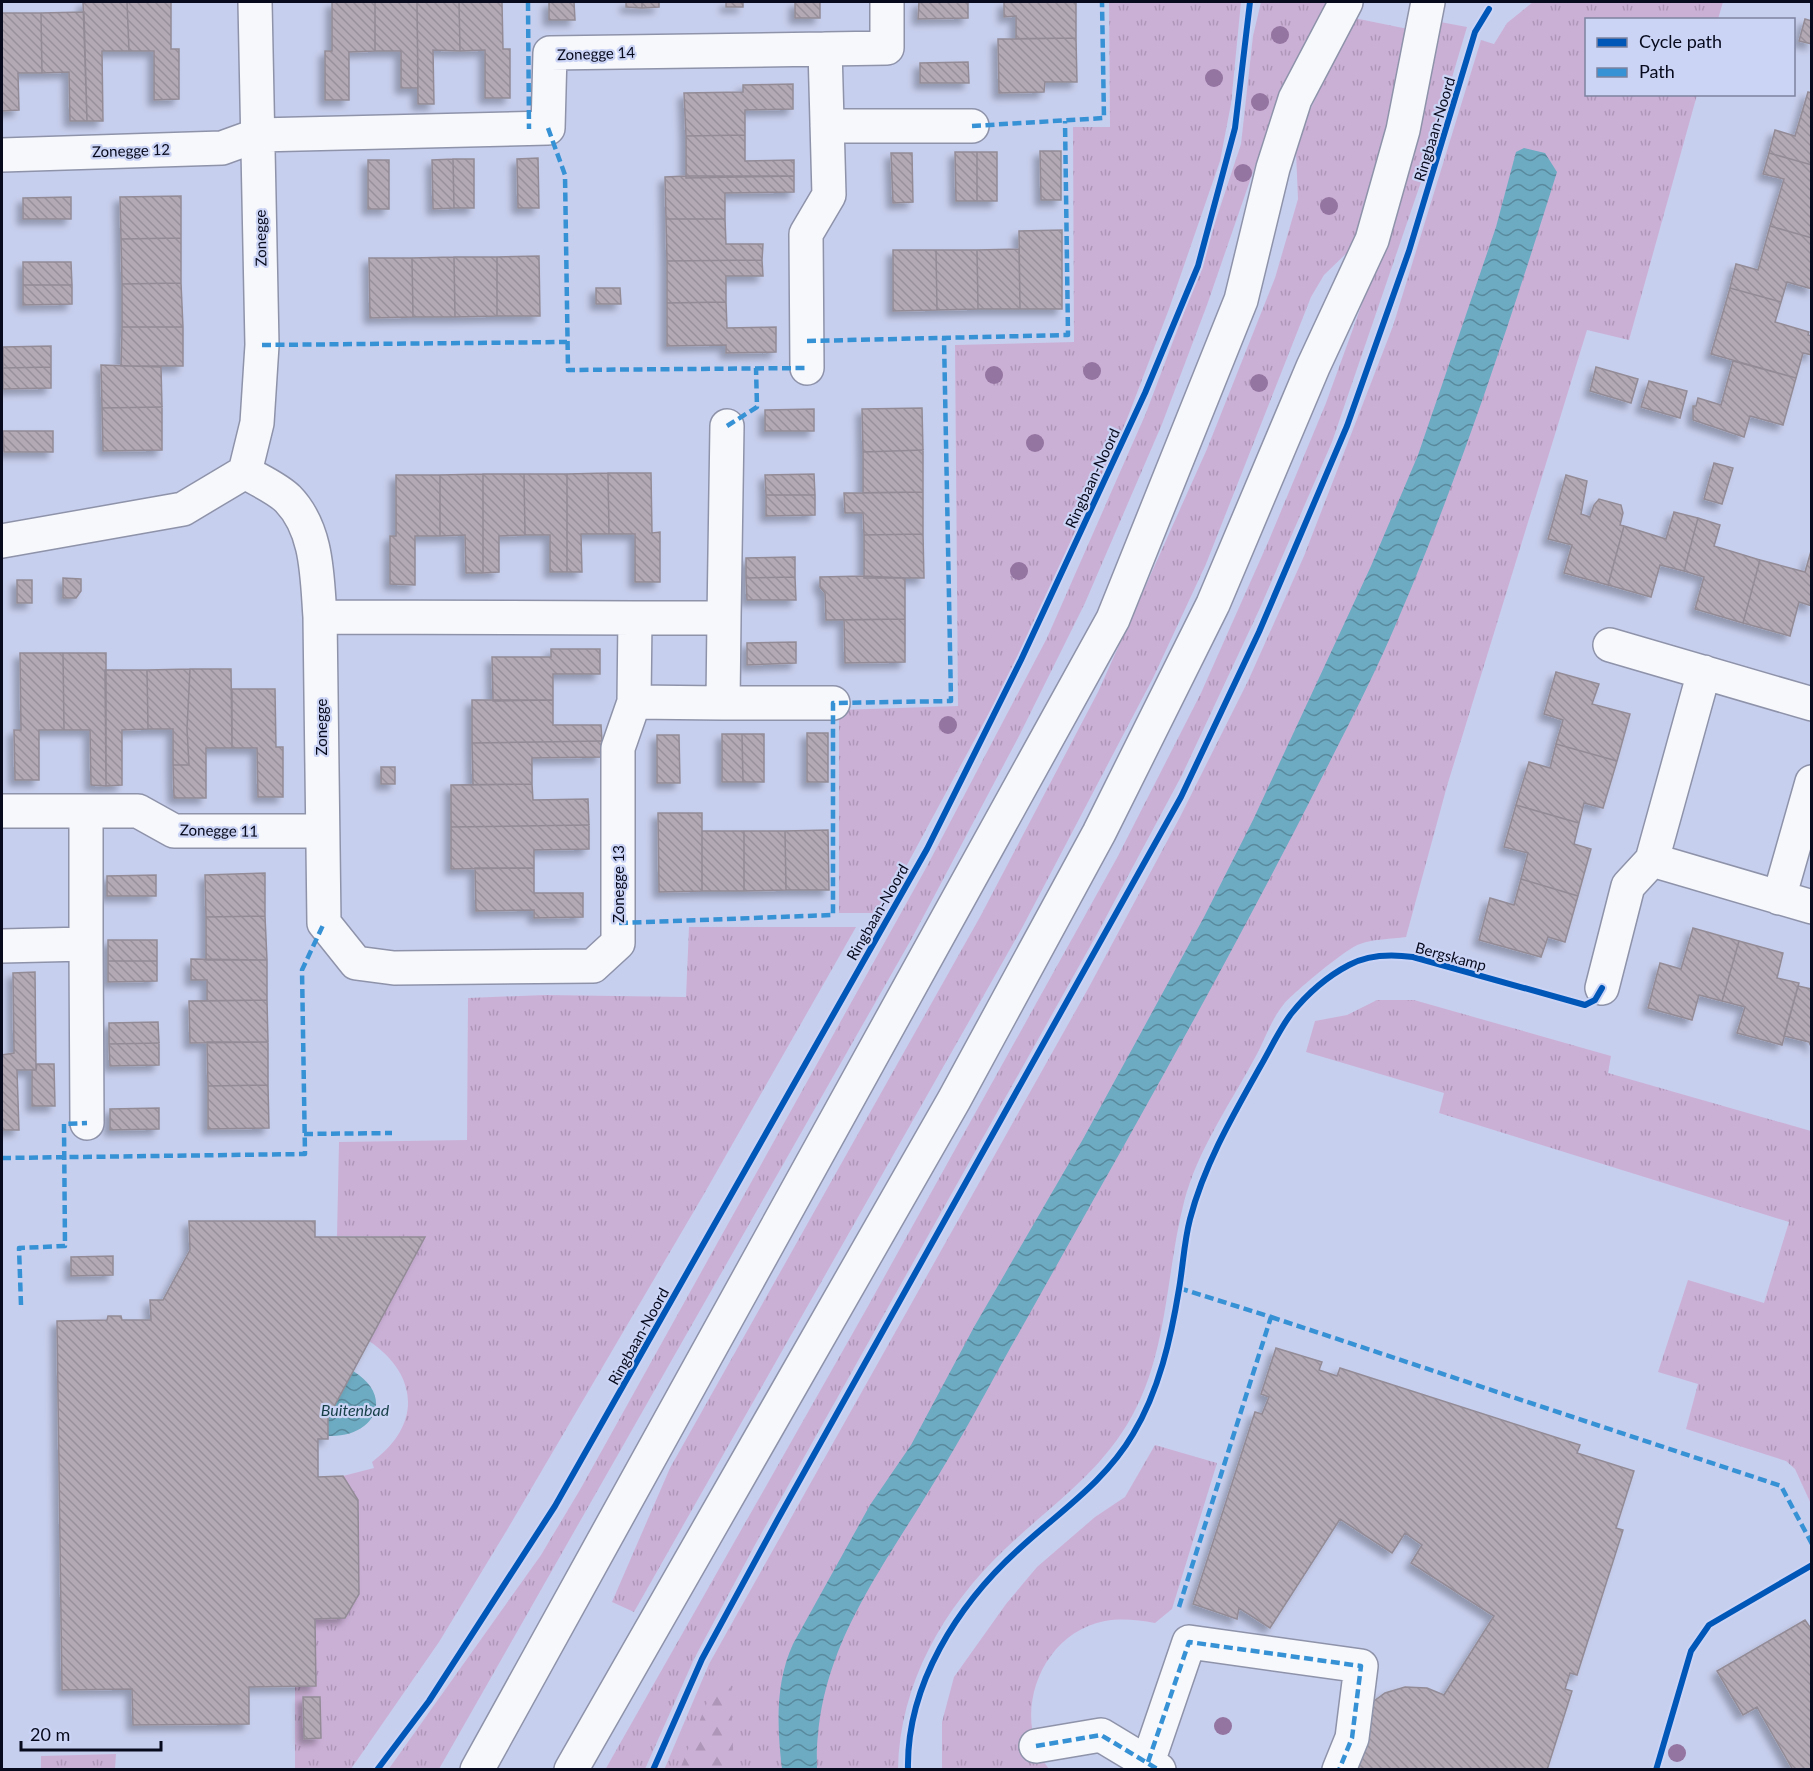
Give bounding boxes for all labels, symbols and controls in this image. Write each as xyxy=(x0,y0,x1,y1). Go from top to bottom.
legend xyxy=(1585,18,1795,96)
text: Cycle path xyxy=(1639,30,1722,52)
street label: Zonegge 14 xyxy=(557,43,636,63)
text: Path xyxy=(1639,60,1675,82)
street label: Ringbaan-Noord xyxy=(1410,75,1458,183)
street label: Zonegge 12 xyxy=(92,140,170,160)
street label: Zonegge xyxy=(251,209,269,267)
street label: Ringbaan-Noord xyxy=(1061,425,1123,531)
street label: Zonegge xyxy=(312,699,330,755)
street label: Zonegge 11 xyxy=(180,820,258,840)
street label: Zonegge 13 xyxy=(609,845,627,923)
street label: Ringbaan-Noord xyxy=(842,861,912,963)
street label: Bergskamp xyxy=(1413,938,1489,974)
street label: Ringbaan-Noord xyxy=(604,1284,672,1388)
water label: Buitenbad xyxy=(321,1400,390,1419)
scale bar xyxy=(21,1714,160,1752)
text: 20 m xyxy=(30,1723,70,1745)

